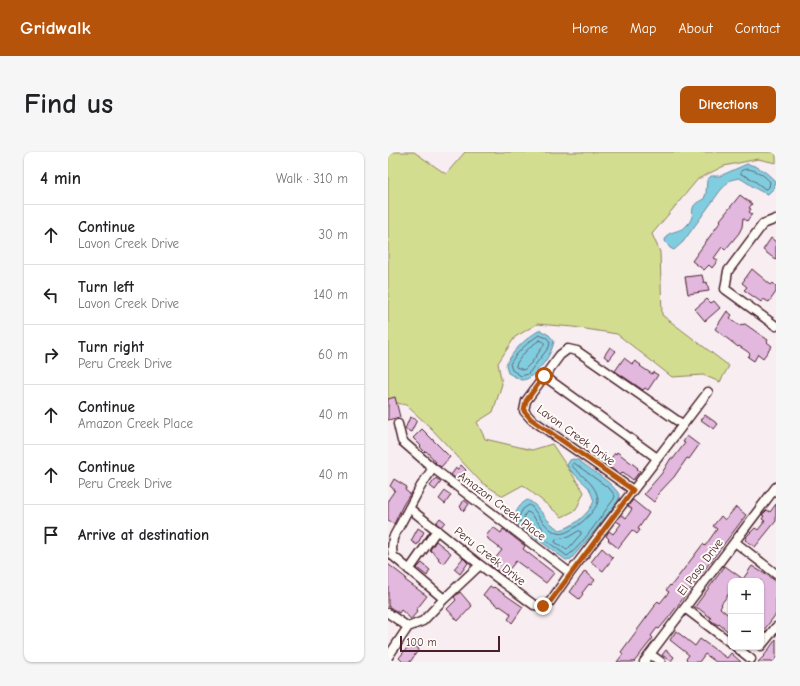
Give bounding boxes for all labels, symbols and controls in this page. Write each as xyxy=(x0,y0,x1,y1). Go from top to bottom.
text: Gridwalk xyxy=(20,17,91,39)
text: Home xyxy=(572,20,608,37)
text: Map xyxy=(630,20,656,37)
text: About xyxy=(678,20,713,37)
text: Contact xyxy=(735,20,780,37)
button: Directions xyxy=(680,86,776,123)
text: Find us xyxy=(24,88,113,120)
text: 4 min xyxy=(40,169,81,188)
text: Walk · 310 m xyxy=(276,171,348,186)
text: Continue xyxy=(78,218,135,236)
icon: ahead xyxy=(40,224,62,246)
text: 30 m xyxy=(318,227,348,242)
text: Lavon Creek Drive xyxy=(78,236,179,251)
text: Turn left xyxy=(78,278,134,296)
icon: left xyxy=(40,284,62,306)
text: 140 m xyxy=(314,287,348,302)
text: Lavon Creek Drive xyxy=(78,296,179,311)
text: Turn right xyxy=(78,338,144,356)
icon: right xyxy=(40,344,62,366)
text: 60 m xyxy=(318,347,348,362)
text: Peru Creek Drive xyxy=(78,356,172,371)
route start xyxy=(535,367,553,385)
text: Continue xyxy=(78,398,135,416)
street label: Lavon Creek Drive xyxy=(534,402,618,468)
icon: ahead xyxy=(40,404,62,426)
text: 40 m xyxy=(319,407,348,422)
text: Amazon Creek Place xyxy=(78,416,193,431)
text: Continue xyxy=(78,458,135,476)
icon: ahead xyxy=(40,464,62,486)
text: 40 m xyxy=(319,467,348,482)
street label: Amazon Creek Place xyxy=(455,468,549,544)
text: Peru Creek Drive xyxy=(78,476,172,491)
icon: arrive xyxy=(40,524,62,546)
street label: Peru Creek Drive xyxy=(452,524,528,588)
text: Arrive at destination xyxy=(78,526,209,544)
street label: El Paso Drive xyxy=(674,536,726,598)
map controls xyxy=(728,578,764,650)
button: + xyxy=(728,578,764,614)
route end xyxy=(534,597,552,615)
button: − xyxy=(728,614,764,650)
scale bar xyxy=(400,634,500,653)
text: 100 m xyxy=(406,636,437,649)

